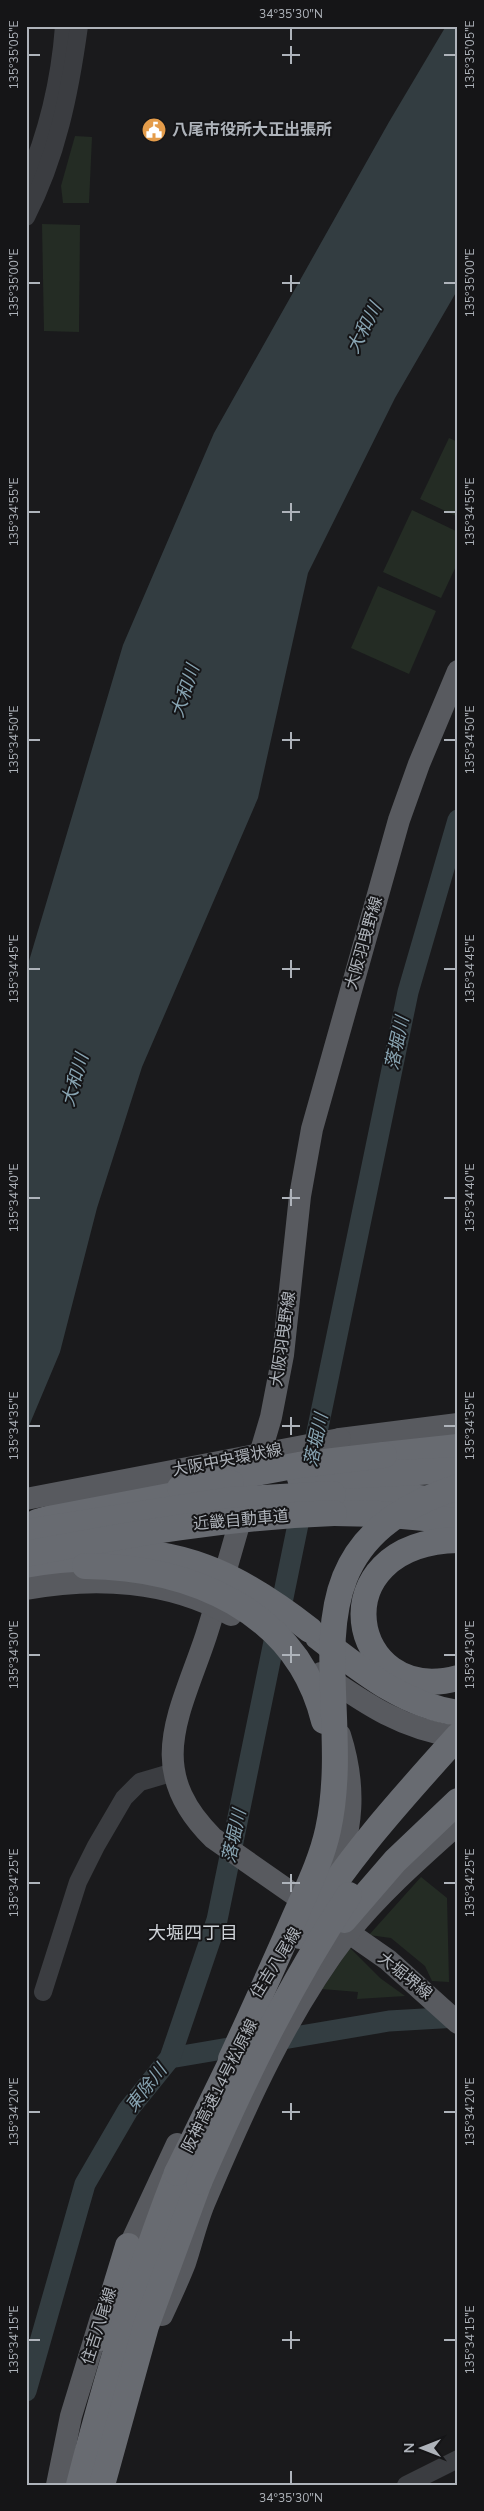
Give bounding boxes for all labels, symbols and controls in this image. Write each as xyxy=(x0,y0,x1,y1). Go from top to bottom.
text: 34°35'30"N xyxy=(259,6,323,22)
text: 135°35'05"E xyxy=(6,20,22,90)
text: 135°35'05"E xyxy=(462,20,478,90)
public building icon: 八尾市役所大正出張所 xyxy=(141,117,167,143)
place label: 八尾市役所大正出張所 xyxy=(172,119,332,141)
text: 135°35'00"E xyxy=(6,248,22,318)
text: 135°35'00"E xyxy=(462,248,478,318)
water label: 大和川 xyxy=(341,297,388,358)
text: 135°34'55"E xyxy=(6,477,22,547)
text: 135°34'55"E xyxy=(462,477,478,547)
water label: 大和川 xyxy=(165,660,205,720)
text: 135°34'50"E xyxy=(6,705,22,775)
text: 135°34'50"E xyxy=(462,705,478,775)
street label: 大阪羽曳野線 xyxy=(340,894,388,992)
text: 135°34'45"E xyxy=(6,934,22,1004)
text: 135°34'45"E xyxy=(462,934,478,1004)
water label: 落堀川 xyxy=(380,1012,415,1072)
water label: 大和川 xyxy=(56,1049,95,1109)
text: 135°34'40"E xyxy=(6,1163,22,1233)
text: 135°34'40"E xyxy=(462,1163,478,1233)
street label: 大阪羽曳野線 xyxy=(265,1290,301,1388)
text: 135°34'35"E xyxy=(6,1391,22,1461)
text: 135°34'35"E xyxy=(462,1391,478,1461)
water label: 落堀川 xyxy=(299,1409,334,1469)
street label: 大阪中央環状線 xyxy=(170,1439,284,1481)
street label: 近畿自動車道 xyxy=(192,1505,290,1535)
text: 135°34'30"E xyxy=(6,1620,22,1690)
text: 135°34'30"E xyxy=(462,1620,478,1690)
water label: 落堀川 xyxy=(217,1805,252,1865)
text: 135°34'25"E xyxy=(6,1848,22,1918)
text: 135°34'25"E xyxy=(462,1848,478,1918)
district label: 大堀四丁目 xyxy=(148,1921,238,1945)
street label: 住吉八尾線 xyxy=(245,1923,307,2003)
street label: 大堀堺線 xyxy=(373,1947,437,2005)
street label: 阪神高速14号松原線 xyxy=(177,2015,263,2157)
water label: 東除川 xyxy=(120,2058,173,2117)
text: 135°34'20"E xyxy=(6,2077,22,2147)
text: 135°34'20"E xyxy=(462,2077,478,2147)
street label: 住吉八尾線 xyxy=(76,2285,122,2367)
text: 135°34'15"E xyxy=(6,2305,22,2375)
text: 135°34'15"E xyxy=(462,2305,478,2375)
north arrow xyxy=(396,2424,446,2474)
text: N xyxy=(400,2443,419,2453)
text: 34°35'30"N xyxy=(259,2490,323,2506)

